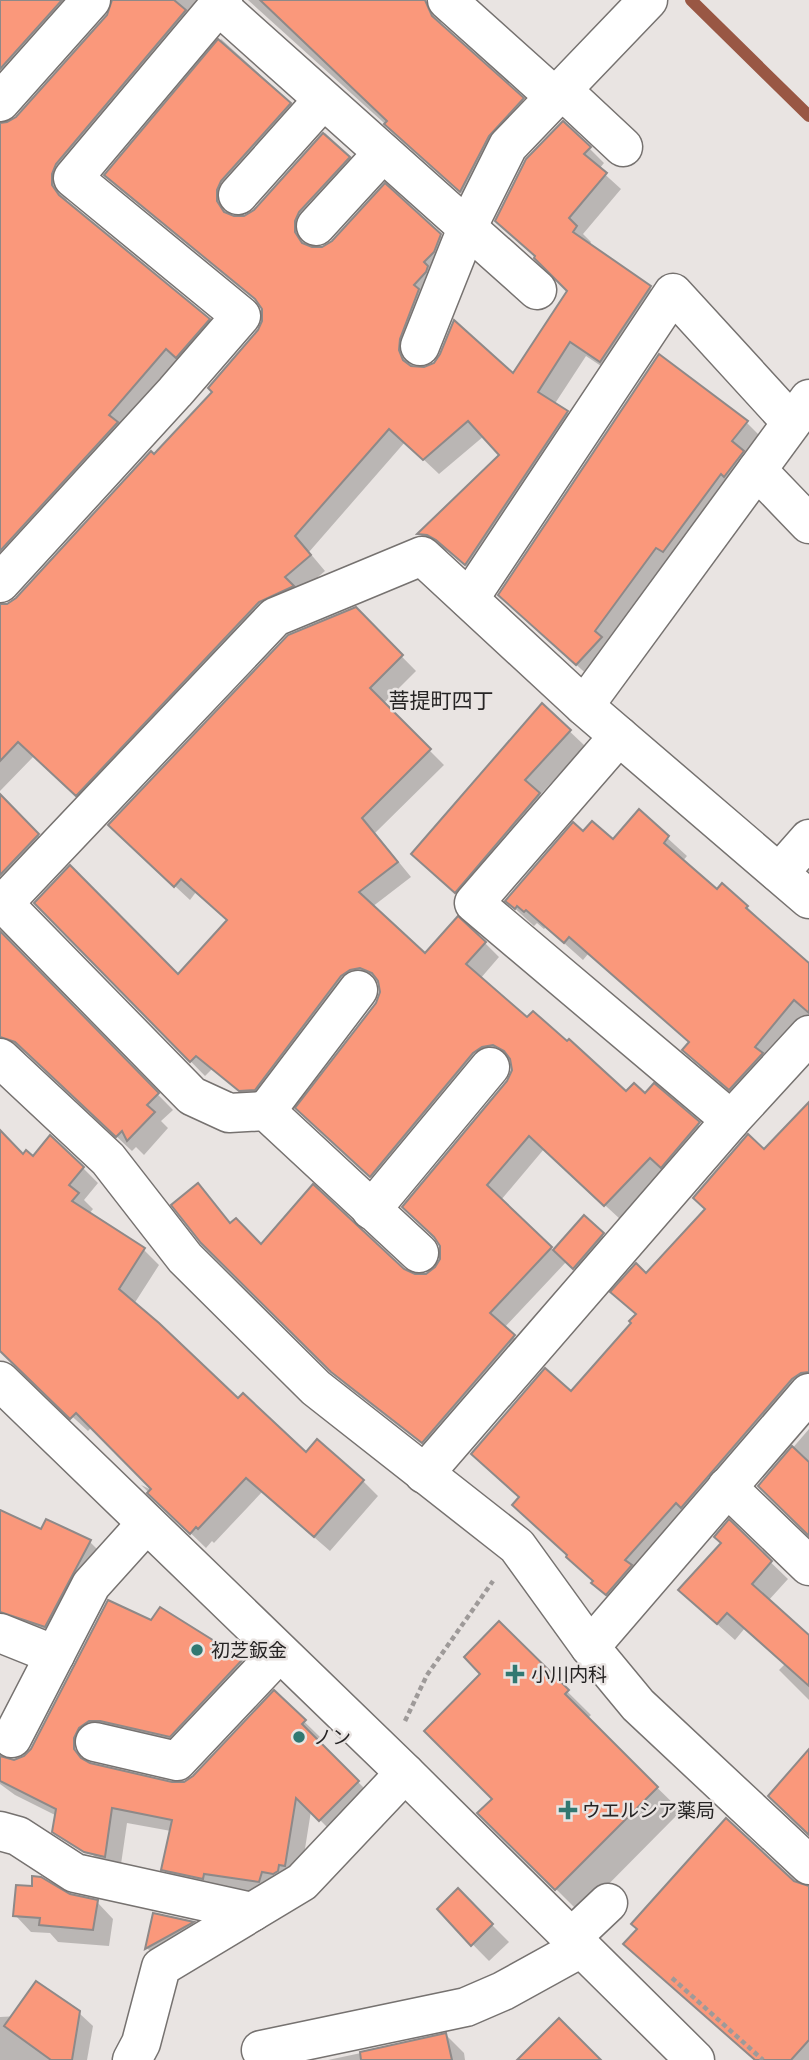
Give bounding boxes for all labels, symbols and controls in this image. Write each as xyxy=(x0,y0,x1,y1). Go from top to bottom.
district label: 菩提町四丁 xyxy=(389,688,494,713)
place label: 初芝鈑金 xyxy=(211,1639,287,1662)
marker: 初芝鈑金 xyxy=(189,1642,205,1658)
place label: 小川内科 xyxy=(531,1663,607,1686)
marker: 小川内科 xyxy=(505,1664,525,1684)
place label: ノン xyxy=(313,1726,351,1749)
marker: ノン xyxy=(291,1729,307,1745)
place label: ウエルシア薬局 xyxy=(582,1799,715,1822)
marker: ウエルシア薬局 xyxy=(560,1802,576,1818)

